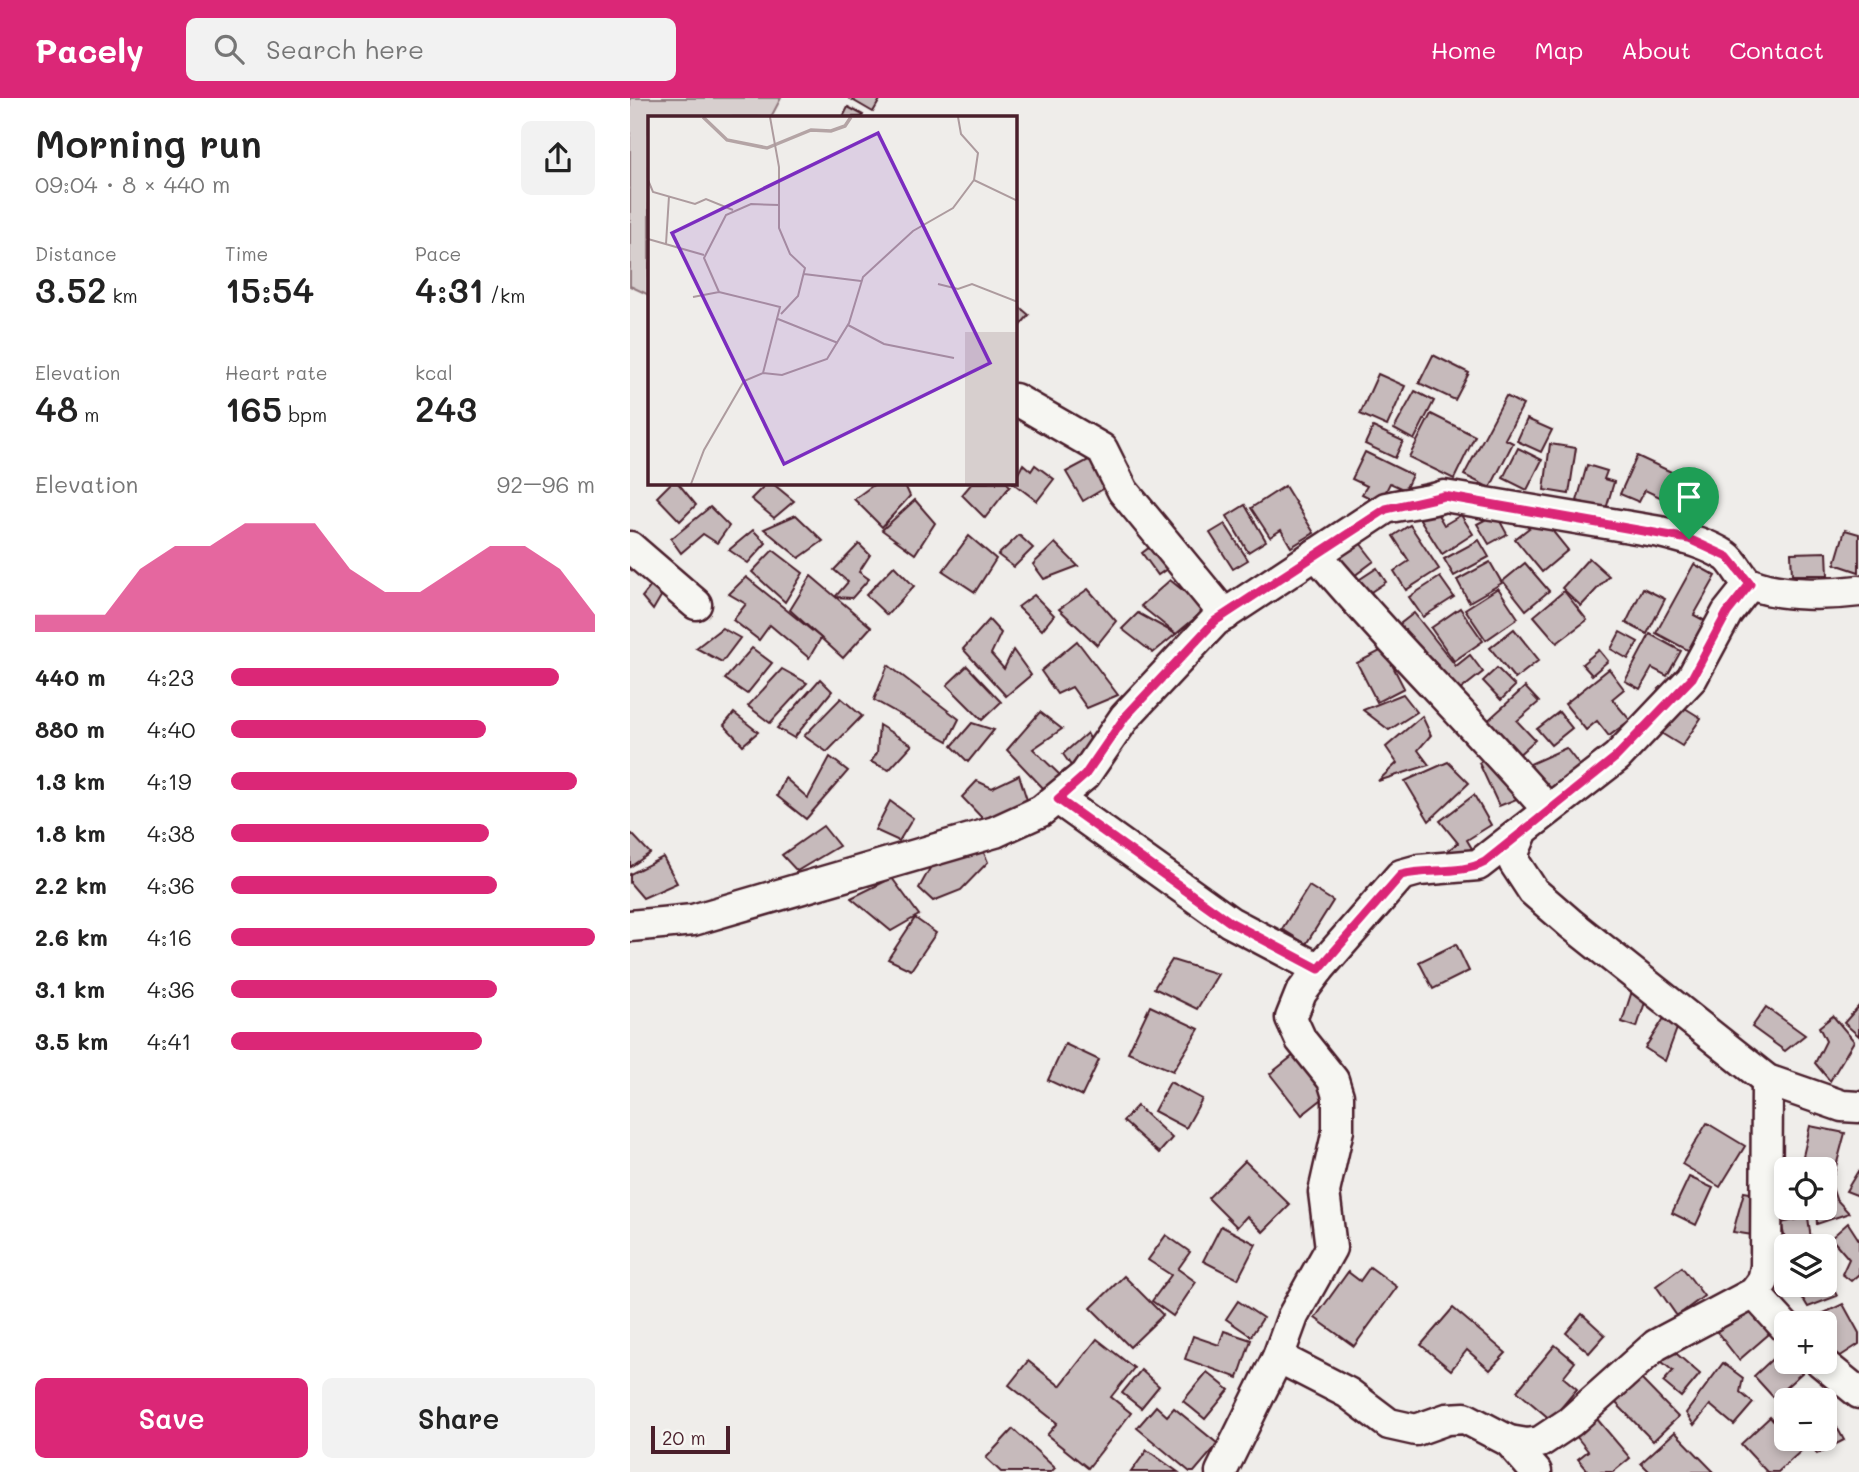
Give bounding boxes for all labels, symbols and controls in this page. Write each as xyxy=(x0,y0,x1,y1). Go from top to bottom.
search box xyxy=(186,18,676,81)
text: Pacely xyxy=(35,28,144,71)
icon: search xyxy=(210,30,248,68)
text: Search here xyxy=(266,32,424,66)
text: Home xyxy=(1431,34,1496,65)
text: Map xyxy=(1534,34,1583,65)
text: About xyxy=(1621,34,1691,65)
text: Contact xyxy=(1729,34,1824,65)
inset map xyxy=(648,116,1017,485)
text: Morning run xyxy=(35,118,262,168)
button: share xyxy=(521,121,595,195)
text: 09:04 · 8 × 440 m xyxy=(35,169,230,199)
text: Distance xyxy=(35,241,117,266)
text: Time xyxy=(225,241,268,266)
text: Pace xyxy=(415,241,461,266)
text: 3.52 xyxy=(35,266,106,312)
text: 15:54 xyxy=(225,266,314,312)
text: 4:31 xyxy=(415,266,484,312)
text: km xyxy=(106,283,138,308)
text: /km xyxy=(484,283,525,308)
text: Elevation xyxy=(35,360,120,385)
text: Heart rate xyxy=(225,360,328,385)
text: kcal xyxy=(415,360,453,385)
text: 48 xyxy=(35,385,78,431)
text: 165 xyxy=(225,385,282,431)
text: 243 xyxy=(415,385,477,431)
text: m xyxy=(78,402,99,427)
text: bpm xyxy=(282,402,327,427)
pin xyxy=(1659,467,1719,539)
text: Elevation xyxy=(35,469,138,499)
text: 92–96 m xyxy=(497,469,595,499)
icon: arrive xyxy=(1670,478,1708,516)
text: 440 m xyxy=(35,662,106,692)
text: 4:23 xyxy=(147,662,194,692)
text: 880 m xyxy=(35,714,105,744)
text: 4:40 xyxy=(147,714,195,744)
text: 1.3 km xyxy=(35,766,105,796)
text: 4:19 xyxy=(147,766,192,796)
text: 1.8 km xyxy=(35,818,105,848)
text: 4:38 xyxy=(147,818,195,848)
text: 2.2 km xyxy=(35,870,107,900)
text: 4:36 xyxy=(147,870,195,900)
text: 2.6 km xyxy=(35,922,108,952)
text: 4:16 xyxy=(147,922,192,952)
text: 3.1 km xyxy=(35,974,105,1004)
text: 4:36 xyxy=(147,974,195,1004)
text: 3.5 km xyxy=(35,1026,108,1056)
text: 4:41 xyxy=(147,1026,191,1056)
map controls xyxy=(1774,1157,1837,1451)
button: locate xyxy=(1774,1157,1837,1220)
button: layers xyxy=(1774,1234,1837,1297)
button: + xyxy=(1774,1311,1837,1374)
button: Save xyxy=(35,1378,308,1458)
button: Share xyxy=(322,1378,595,1458)
button: − xyxy=(1774,1388,1837,1451)
scale bar xyxy=(651,1423,730,1455)
text: 20 m xyxy=(662,1425,706,1450)

